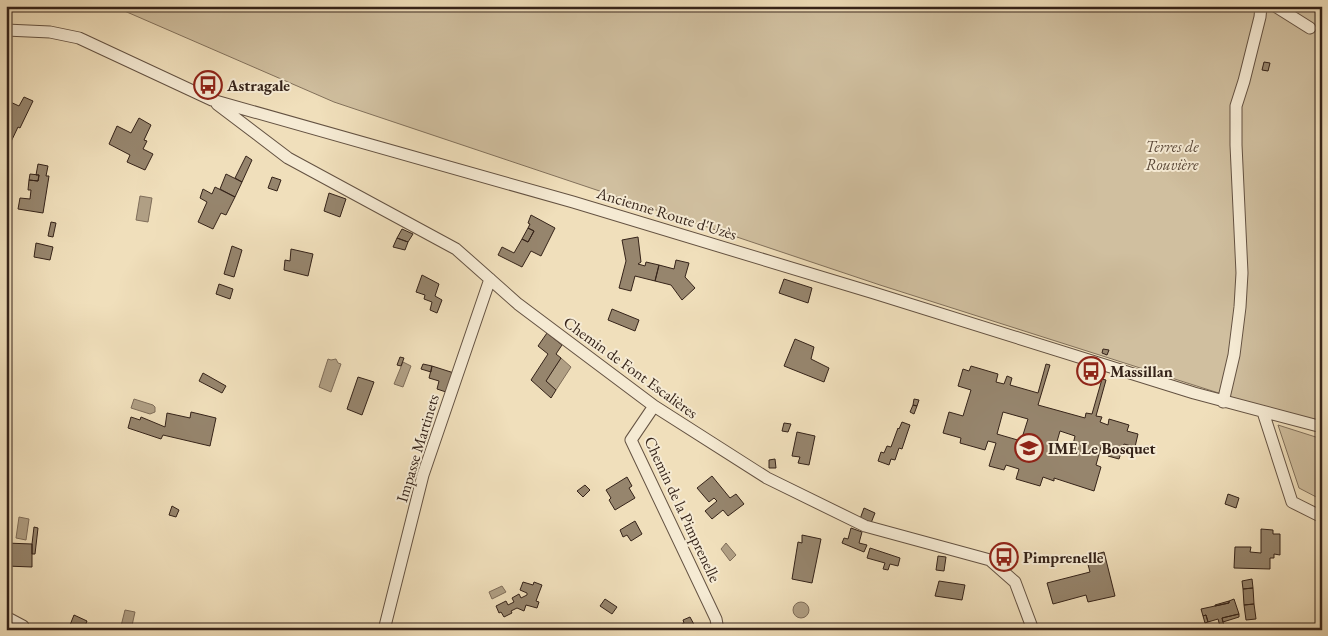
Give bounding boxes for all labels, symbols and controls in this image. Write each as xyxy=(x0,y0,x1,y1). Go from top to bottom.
bus stop icon: Astragale xyxy=(193,70,223,100)
place label: Astragale xyxy=(226,75,290,96)
park label: Terres de Rouvière xyxy=(1145,136,1199,175)
street label: Ancienne Route d'Uzès xyxy=(593,182,739,245)
street label: Chemin de Font Escalières xyxy=(559,312,702,423)
bus stop icon: Massillan xyxy=(1076,356,1106,386)
place label: Massillan xyxy=(1110,361,1173,382)
street label: Impasse Martinets xyxy=(391,392,444,505)
street label: Chemin de la Pimprenelle xyxy=(640,433,726,585)
school or university icon: IME Le Bosquet xyxy=(1014,433,1044,463)
place label: IME Le Bosquet xyxy=(1048,438,1155,459)
bus stop icon: Pimprenelle xyxy=(989,542,1019,572)
place label: Pimprenelle xyxy=(1023,547,1104,568)

